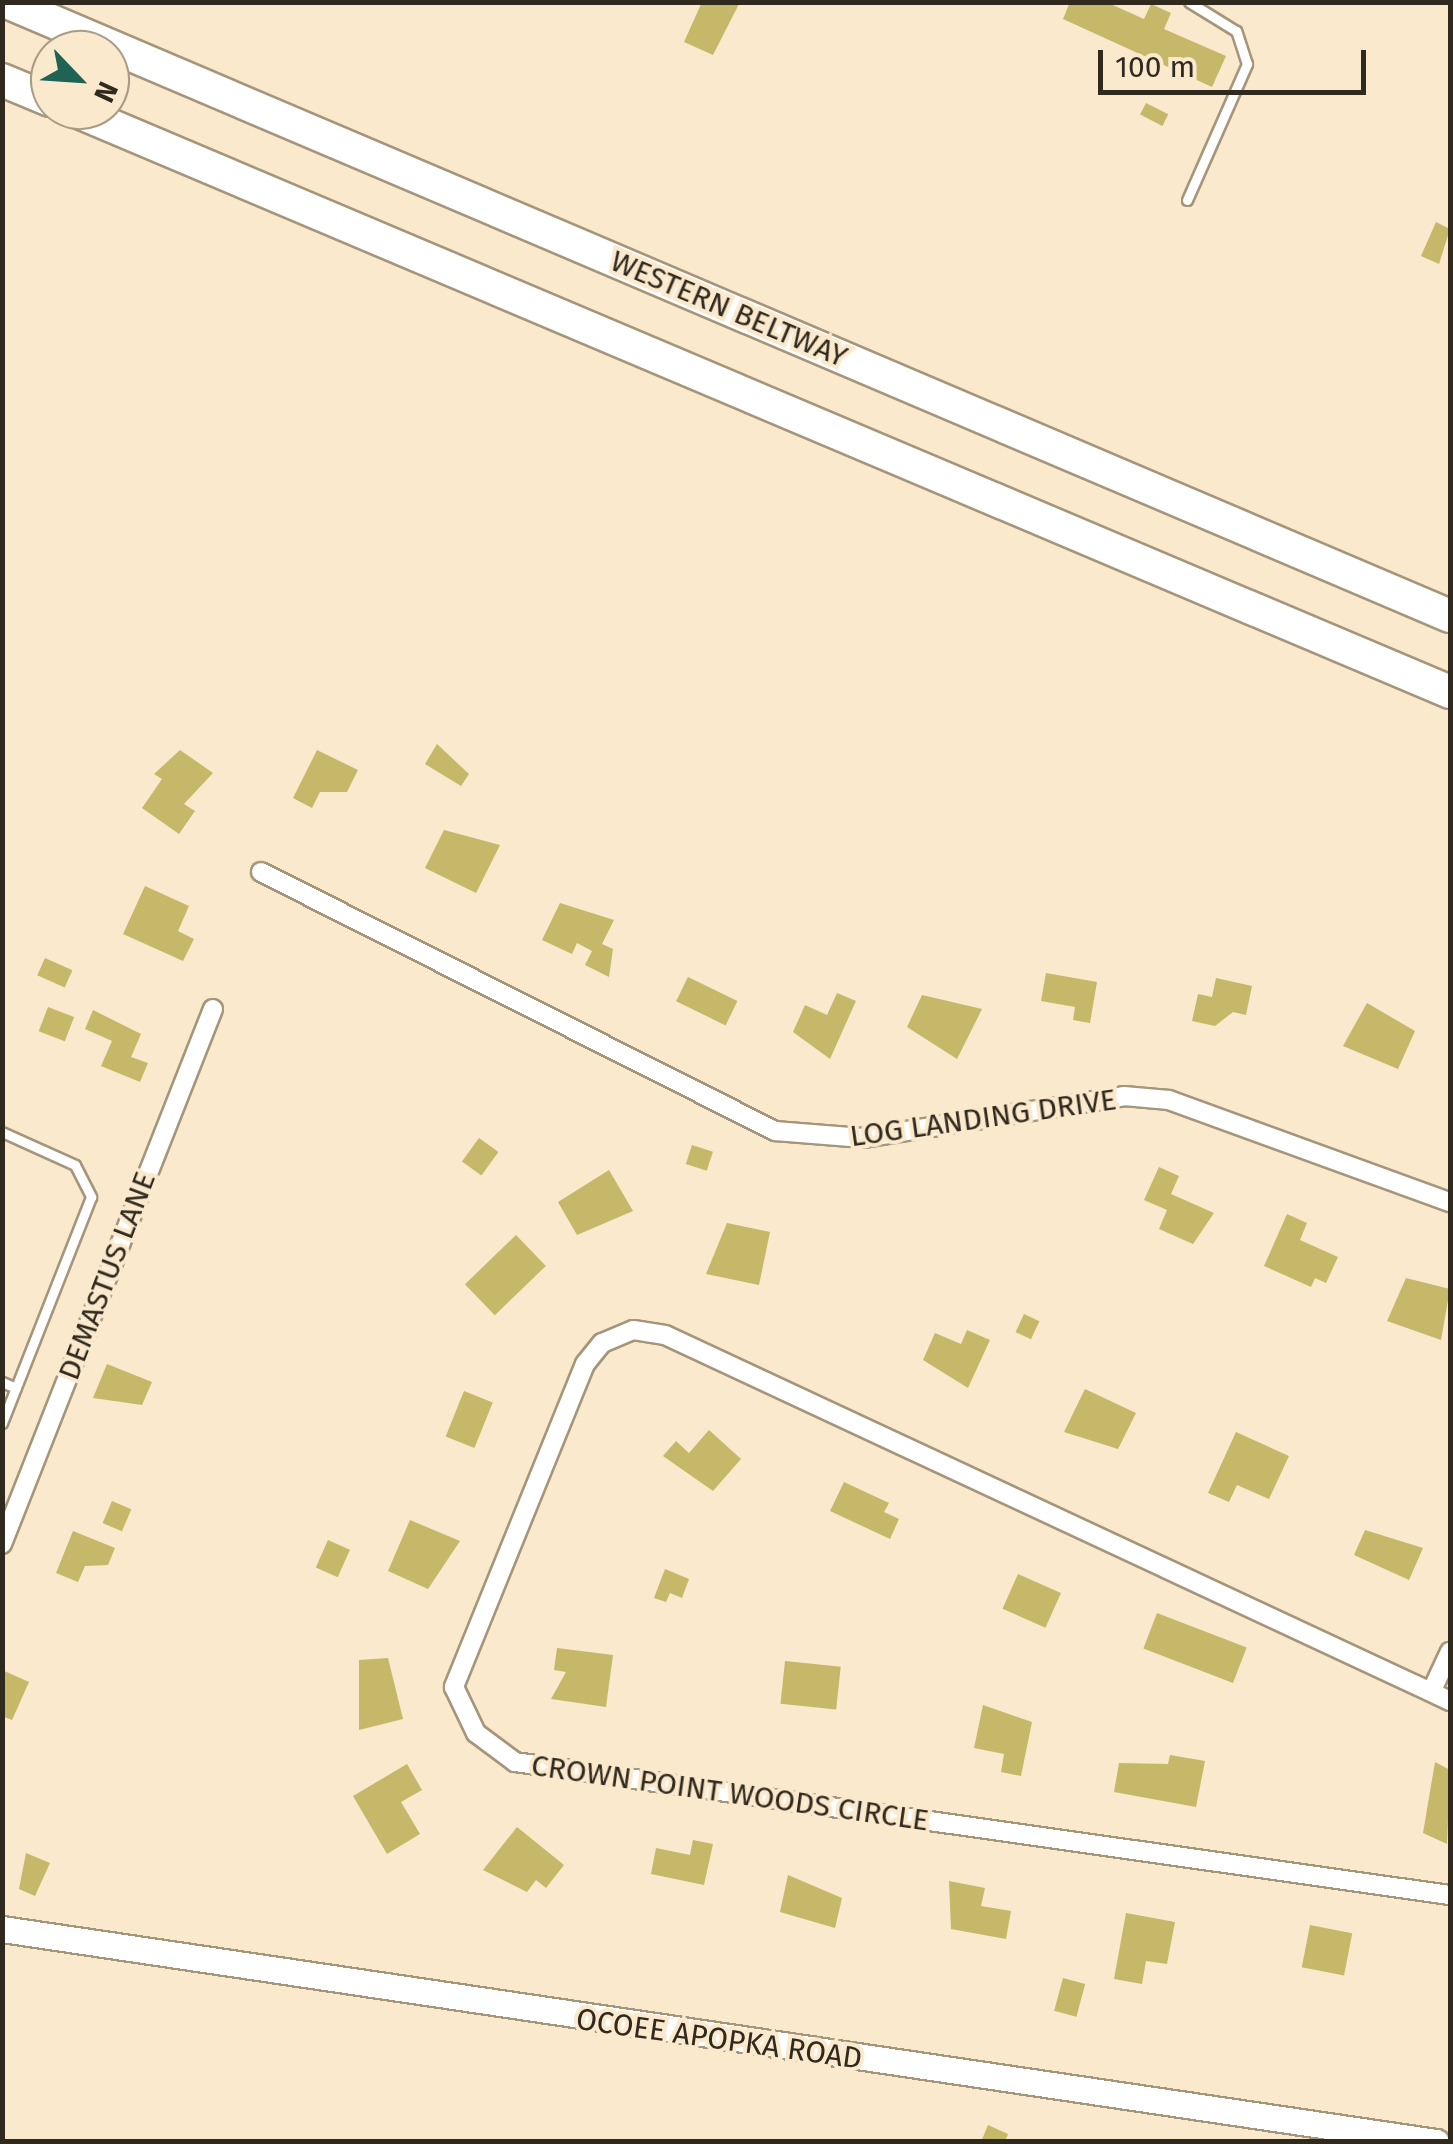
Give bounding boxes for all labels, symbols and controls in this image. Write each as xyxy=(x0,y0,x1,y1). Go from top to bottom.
north arrow xyxy=(30,30,130,130)
scale bar xyxy=(1103,30,1370,92)
text: 100 m xyxy=(1115,49,1195,85)
text: N xyxy=(87,77,125,107)
street label: WESTERN BELTWAY xyxy=(605,243,853,375)
street label: LOG LANDING DRIVE xyxy=(848,1081,1118,1155)
street label: DEMASTUS LANE xyxy=(51,1167,163,1385)
street label: CROWN POINT WOODS CIRCLE xyxy=(529,1747,931,1839)
street label: OCOEE APOPKA ROAD xyxy=(574,2001,864,2077)

